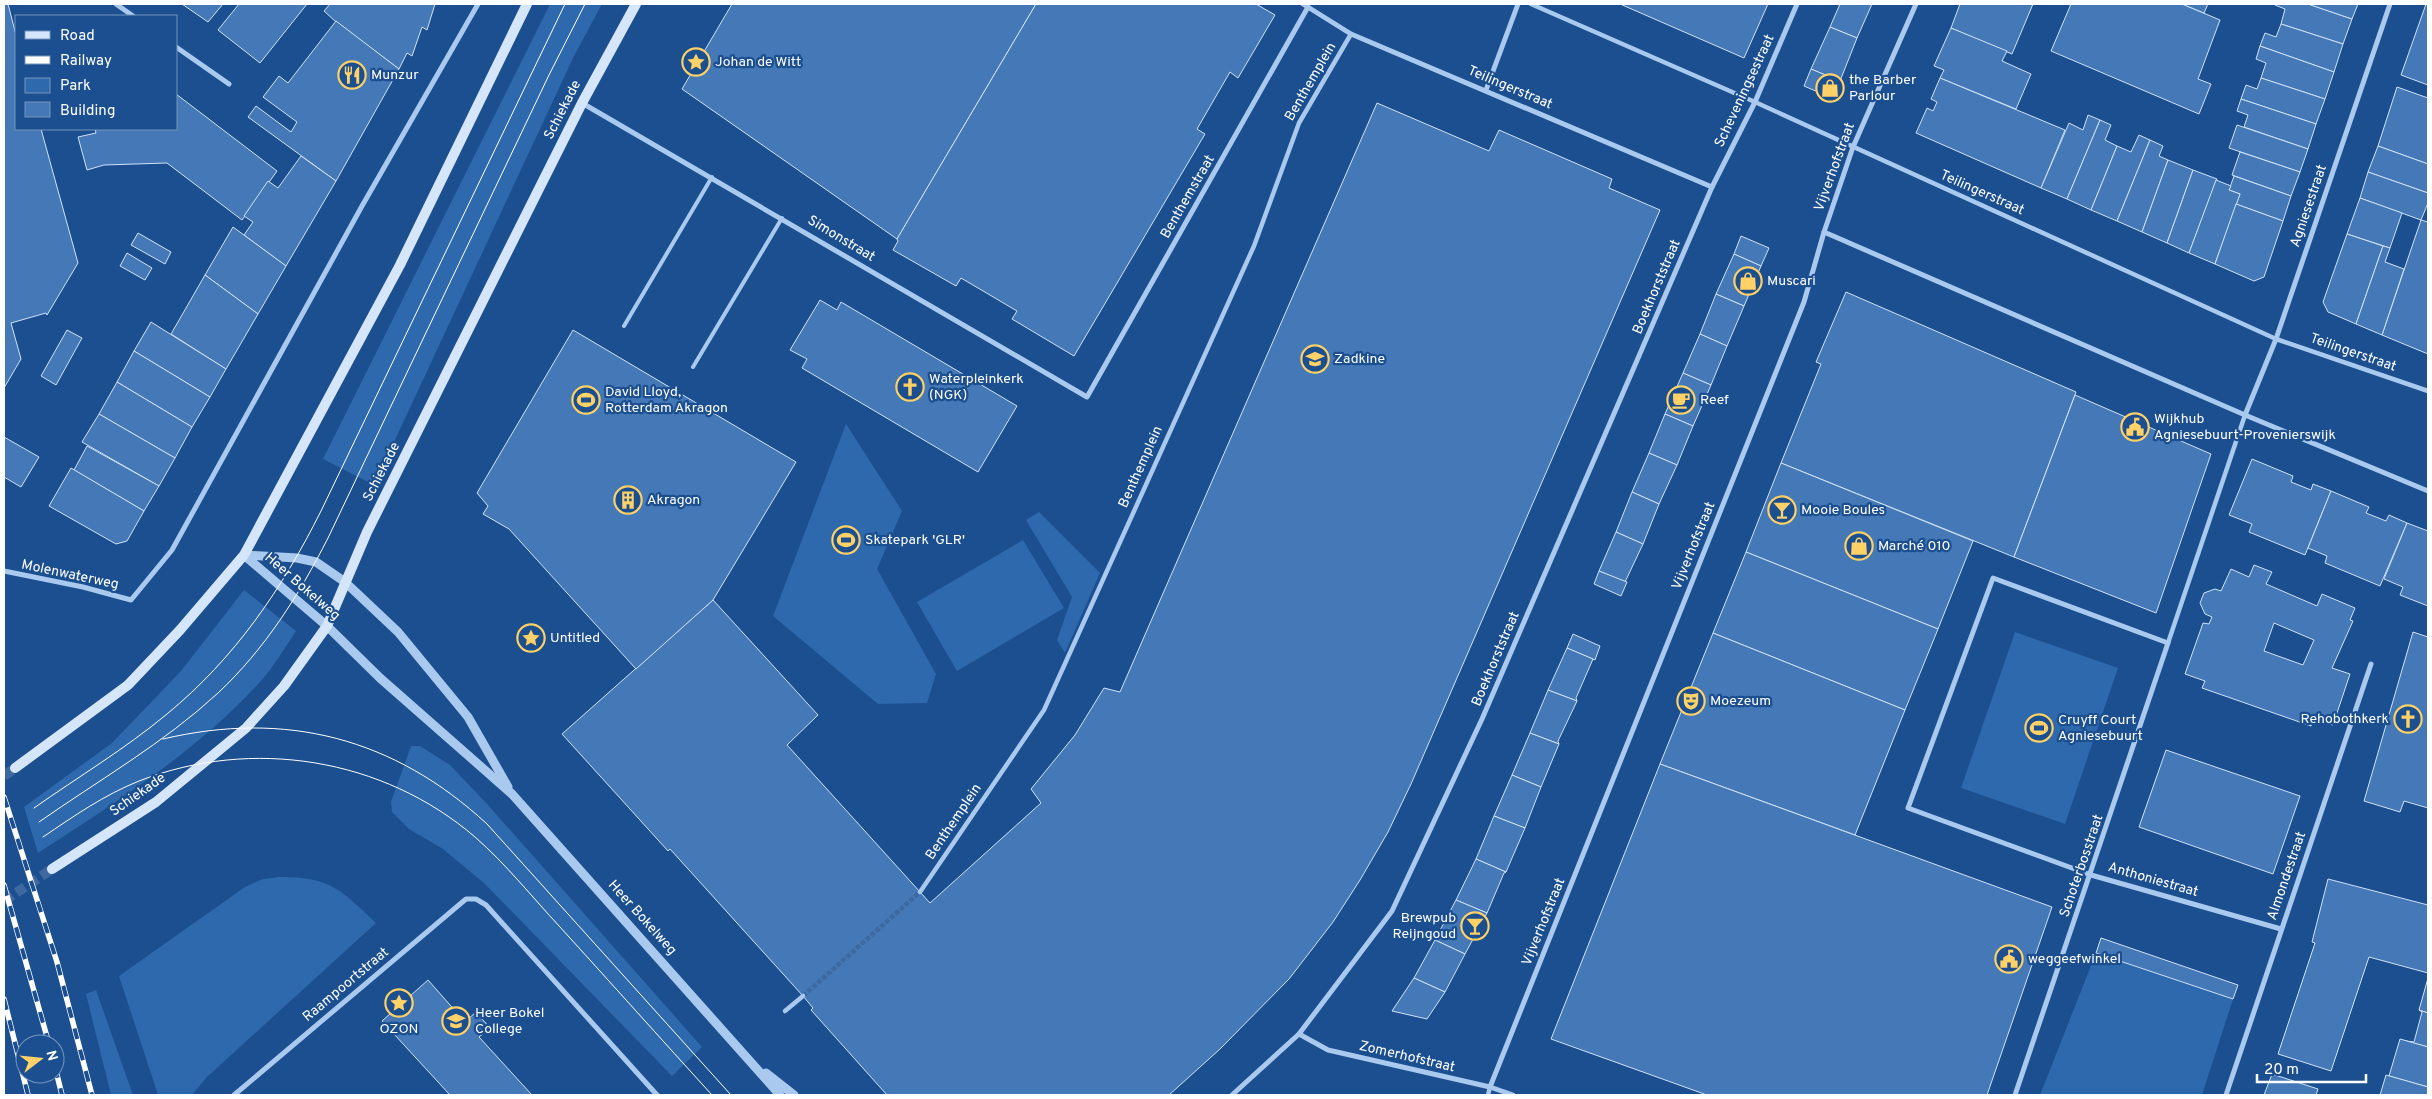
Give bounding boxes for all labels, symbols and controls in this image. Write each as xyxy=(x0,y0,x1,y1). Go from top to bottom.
legend xyxy=(15,15,178,130)
text: Road xyxy=(60,27,95,46)
street label: Scheveningsestraat xyxy=(1711,32,1779,150)
street label: Benthemplein xyxy=(1282,40,1340,124)
place icon: Johan de Witt xyxy=(681,47,711,77)
text: Railway xyxy=(60,52,112,71)
place label: Johan de Witt xyxy=(715,54,801,71)
restaurant icon: Munzur xyxy=(337,60,367,90)
street label: Teilingerstraat xyxy=(1465,63,1555,113)
place label: Munzur xyxy=(371,67,419,84)
place label: the Barber Parlour xyxy=(1849,72,1917,105)
shop icon: the Barber Parlour xyxy=(1815,73,1845,103)
text: Park xyxy=(60,77,91,96)
street label: Schiekade xyxy=(541,78,585,142)
text: Building xyxy=(60,102,115,121)
street label: Vijverhofstraat xyxy=(1811,120,1859,214)
street label: Benthemstraat xyxy=(1157,152,1219,242)
street label: Agniesestraat xyxy=(2287,162,2331,250)
street label: Teilingerstraat xyxy=(1937,167,2027,219)
street label: Simonstraat xyxy=(804,212,878,266)
street label: Boekhorststraat xyxy=(1629,237,1685,337)
shop icon: Muscari xyxy=(1733,266,1763,296)
place label: Muscari xyxy=(1767,273,1816,290)
street label: Teilingerstraat xyxy=(2308,330,2398,376)
school or university icon: Zadkine xyxy=(1300,344,1330,374)
place label: Zadkine xyxy=(1334,351,1385,368)
place label: Waterpleinkerk (NGK) xyxy=(929,371,1024,404)
church icon: Waterpleinkerk (NGK) xyxy=(895,372,925,402)
place label: David Lloyd, Rotterdam Akragon xyxy=(605,384,728,417)
sports icon: David Lloyd, Rotterdam Akragon xyxy=(571,385,601,415)
cafe icon: Reef xyxy=(1666,385,1696,415)
place label: Reef xyxy=(1700,392,1729,409)
place label: Wijkhub Agniesebuurt-Provenierswijk xyxy=(2154,411,2336,444)
public building icon: Wijkhub Agniesebuurt-Provenierswijk xyxy=(2120,412,2150,442)
street label: Benthemplein xyxy=(1115,423,1167,511)
street label: Schiekade xyxy=(360,440,404,504)
building icon: Akragon xyxy=(613,485,643,515)
place label: Akragon xyxy=(647,492,700,509)
bar icon: Mooie Boules xyxy=(1767,495,1797,525)
street label: Vijverhofstraat xyxy=(1669,500,1719,592)
place label: Mooie Boules xyxy=(1801,502,1885,519)
sports icon: Skatepark 'GLR' xyxy=(831,525,861,555)
shop icon: Marché 010 xyxy=(1844,531,1874,561)
place label: Skatepark 'GLR' xyxy=(865,532,965,549)
place label: Marché 010 xyxy=(1878,538,1951,555)
street label: Heer Bokelweg xyxy=(261,549,343,625)
street label: Molenwaterweg xyxy=(20,556,120,594)
street label: Boekhorststraat xyxy=(1468,609,1524,709)
place icon: Untitled xyxy=(516,623,546,653)
place label: Untitled xyxy=(550,630,600,647)
theatre icon: Moezeum xyxy=(1676,686,1706,716)
place label: Moezeum xyxy=(1710,693,1771,710)
church icon: Rehobothkerk xyxy=(2393,704,2423,734)
place label: Rehobothkerk xyxy=(2300,711,2389,728)
place label: Cruyff Court Agniesebuurt xyxy=(2058,712,2143,745)
sports icon: Cruyff Court Agniesebuurt xyxy=(2024,713,2054,743)
street label: Schiekade xyxy=(107,770,169,820)
street label: Benthemplein xyxy=(922,781,986,863)
street label: Schoterbosstraat xyxy=(2056,812,2108,920)
street label: Almondestraat xyxy=(2264,829,2310,923)
street label: Anthoniestraat xyxy=(2106,859,2200,901)
street label: Vijverhofstraat xyxy=(1519,876,1569,968)
street label: Heer Bokelweg xyxy=(604,877,680,959)
place label: Brewpub Reijngoud xyxy=(1393,910,1456,943)
bar icon: Brewpub Reijngoud xyxy=(1460,911,1490,941)
street label: Raampoortstraat xyxy=(299,944,393,1026)
public building icon: weggeefwinkel xyxy=(1994,944,2024,974)
place label: weggeefwinkel xyxy=(2028,951,2121,968)
place icon: OZON xyxy=(384,988,414,1018)
place label: Heer Bokel College xyxy=(475,1005,544,1038)
school or university icon: Heer Bokel College xyxy=(441,1006,471,1036)
place label: OZON xyxy=(379,1021,419,1038)
north arrow xyxy=(15,1034,65,1084)
street label: Zomerhofstraat xyxy=(1357,1038,1457,1076)
text: N xyxy=(41,1049,61,1063)
scale bar xyxy=(2257,1052,2366,1084)
text: 20 m xyxy=(2264,1061,2299,1080)

